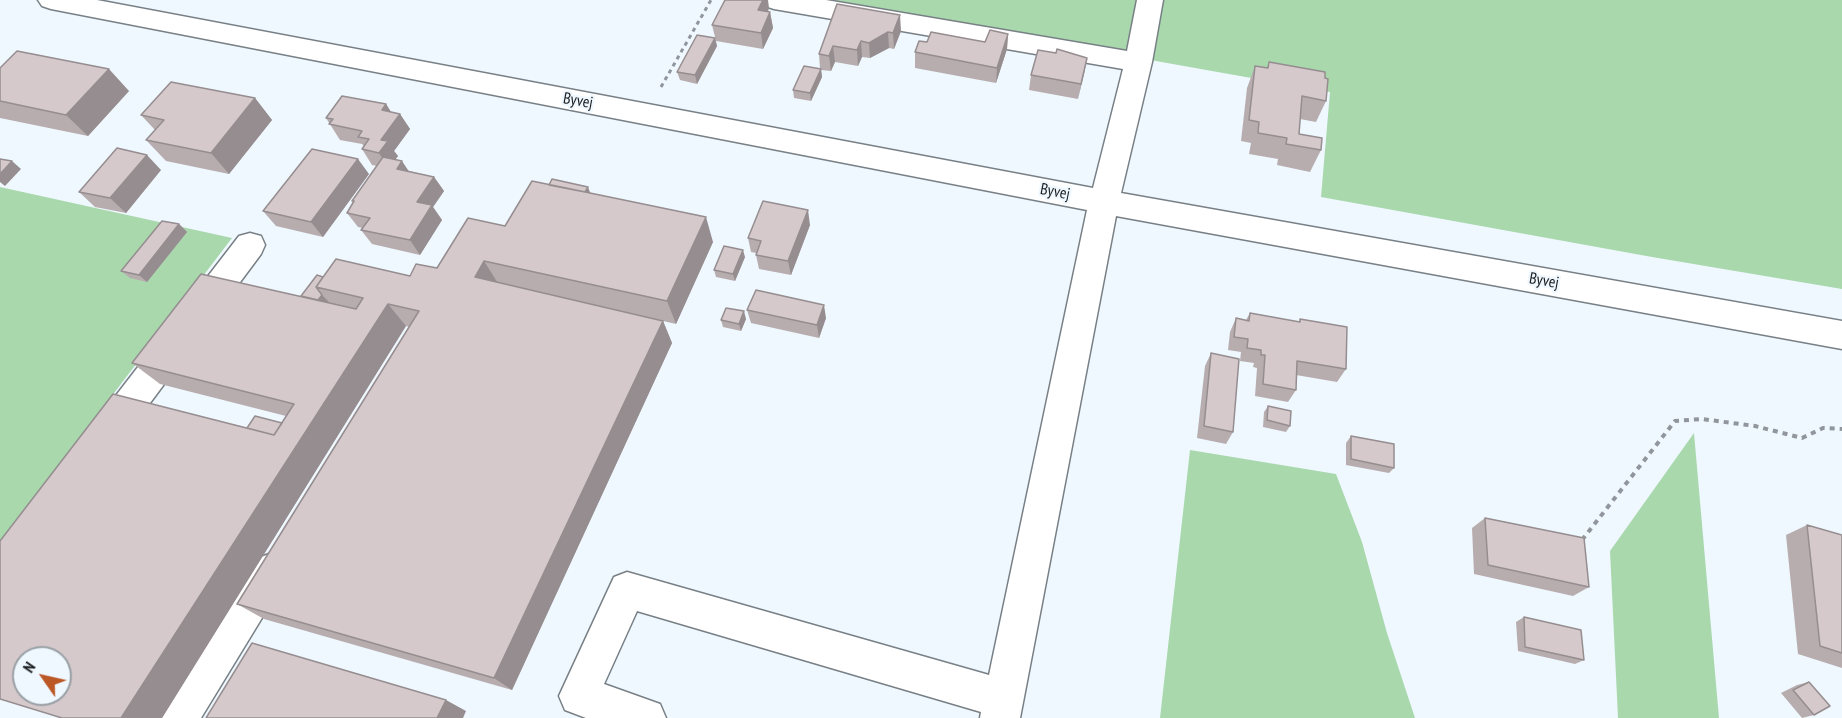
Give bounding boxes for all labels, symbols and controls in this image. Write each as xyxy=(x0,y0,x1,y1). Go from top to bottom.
street label: Byvej xyxy=(562,89,594,113)
street label: Byvej xyxy=(1038,180,1072,204)
street label: Byvej xyxy=(1528,269,1560,293)
north arrow xyxy=(12,646,72,706)
text: N xyxy=(18,658,39,676)

